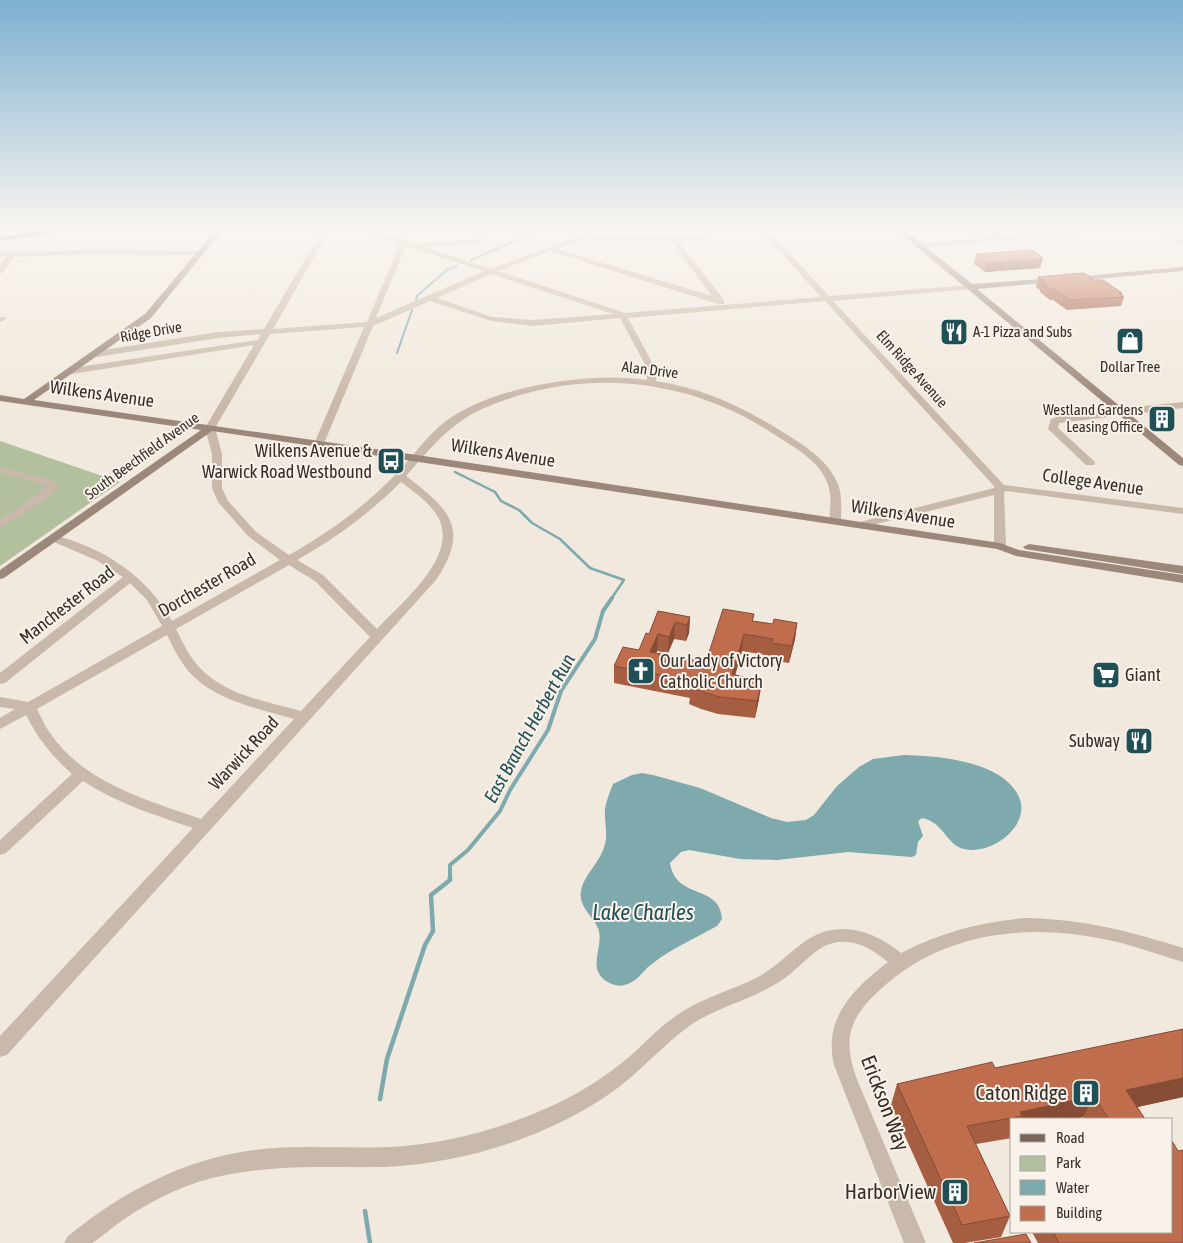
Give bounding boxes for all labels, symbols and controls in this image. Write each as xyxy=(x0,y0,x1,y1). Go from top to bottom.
restaurant icon: A-1 Pizza and Subs xyxy=(939,317,969,347)
street label: Ridge Drive xyxy=(119,318,183,345)
place label: A-1 Pizza and Subs xyxy=(973,323,1072,340)
shop icon: Dollar Tree xyxy=(1115,326,1145,356)
street label: Elm Ridge Avenue xyxy=(873,327,952,411)
street label: Alan Drive xyxy=(621,358,679,381)
place label: Dollar Tree xyxy=(1100,358,1160,375)
street label: Wilkens Avenue xyxy=(49,376,156,411)
place label: Westland Gardens Leasing Office xyxy=(1043,401,1143,435)
building icon: Westland Gardens Leasing Office xyxy=(1147,404,1177,434)
street label: South Beechfield Avenue xyxy=(81,408,202,503)
street label: Wilkens Avenue xyxy=(450,434,557,471)
place label: Wilkens Avenue & Warwick Road Westbound xyxy=(202,440,373,482)
bus stop icon: Wilkens Avenue & Warwick Road Westbound xyxy=(376,446,406,476)
street label: College Avenue xyxy=(1041,464,1145,499)
street label: Wilkens Avenue xyxy=(850,495,957,532)
street label: Dorchester Road xyxy=(154,548,259,621)
street label: Manchester Road xyxy=(15,561,118,648)
water label: East Branch Herbert Run xyxy=(479,650,579,806)
place label: Our Lady of Victory Catholic Church xyxy=(660,650,782,692)
church icon: Our Lady of Victory Catholic Church xyxy=(626,656,656,686)
supermarket icon: Giant xyxy=(1091,660,1121,690)
place label: Giant xyxy=(1125,664,1161,685)
street label: Warwick Road xyxy=(204,712,283,794)
restaurant icon: Subway xyxy=(1124,726,1154,756)
place label: Subway xyxy=(1069,730,1120,751)
water label: Lake Charles xyxy=(592,899,694,925)
street label: Erickson Way xyxy=(857,1052,915,1154)
building icon: Caton Ridge xyxy=(1071,1078,1101,1108)
place label: Caton Ridge xyxy=(976,1080,1067,1104)
legend xyxy=(1010,1118,1173,1233)
text: Road xyxy=(1056,1129,1085,1146)
text: Park xyxy=(1056,1154,1081,1171)
building icon: HarborView xyxy=(940,1177,970,1207)
place label: HarborView xyxy=(845,1179,936,1203)
text: Water xyxy=(1056,1179,1089,1196)
text: Building xyxy=(1056,1204,1102,1221)

